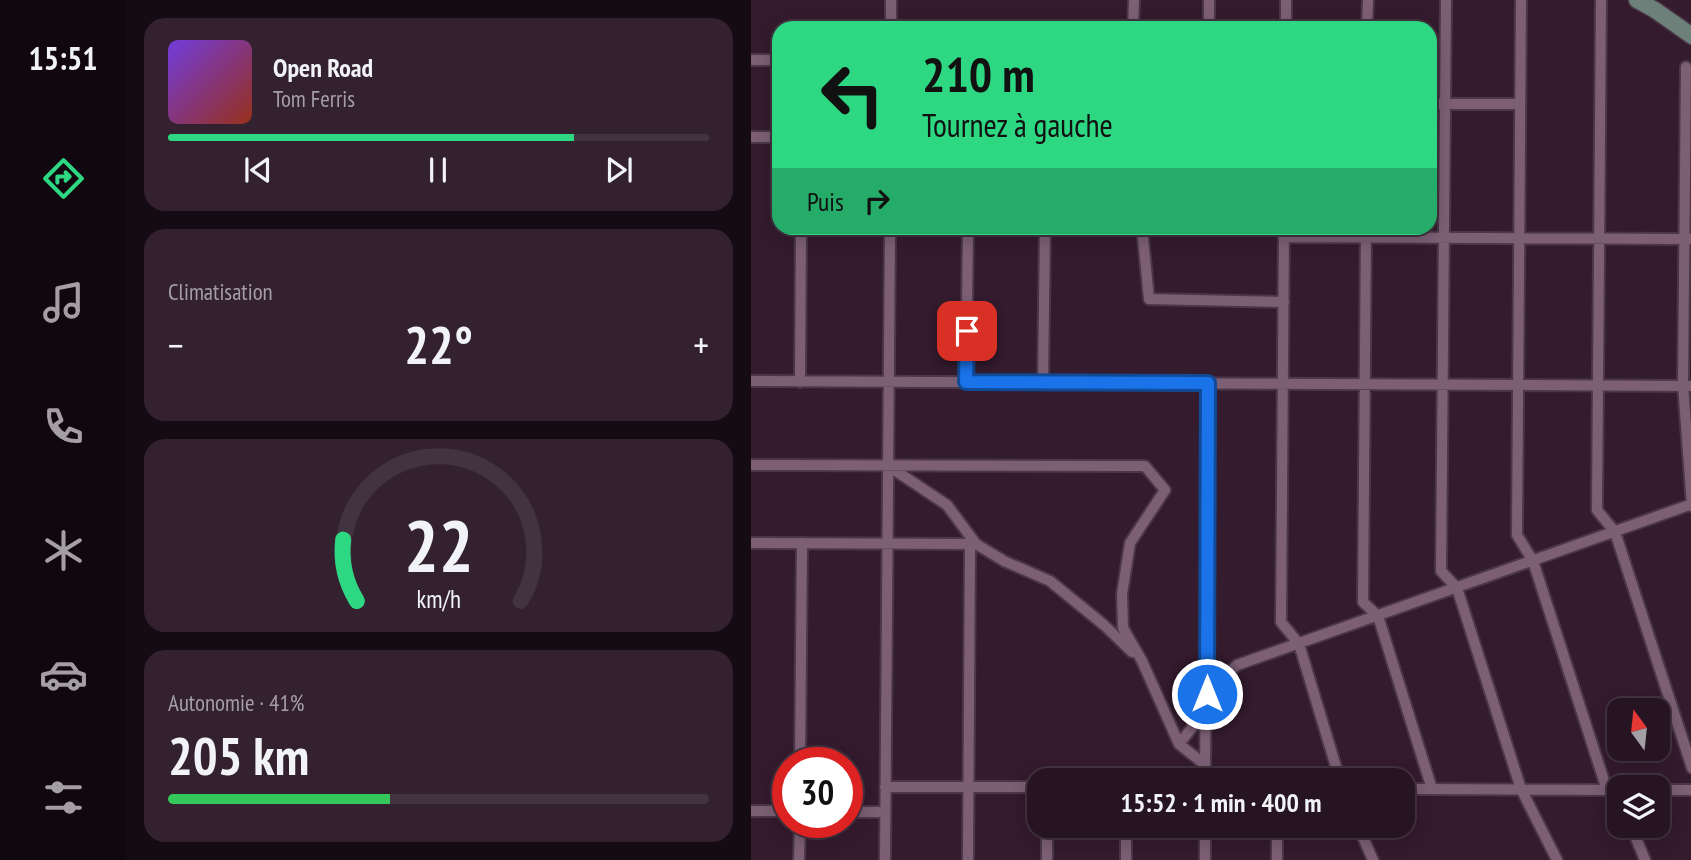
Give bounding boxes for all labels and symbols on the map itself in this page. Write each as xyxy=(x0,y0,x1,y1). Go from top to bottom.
pin xyxy=(937,301,997,361)
position arrow xyxy=(1170,657,1244,731)
north arrow xyxy=(1607,698,1670,761)
speed limit sign: 30 xyxy=(772,747,863,838)

